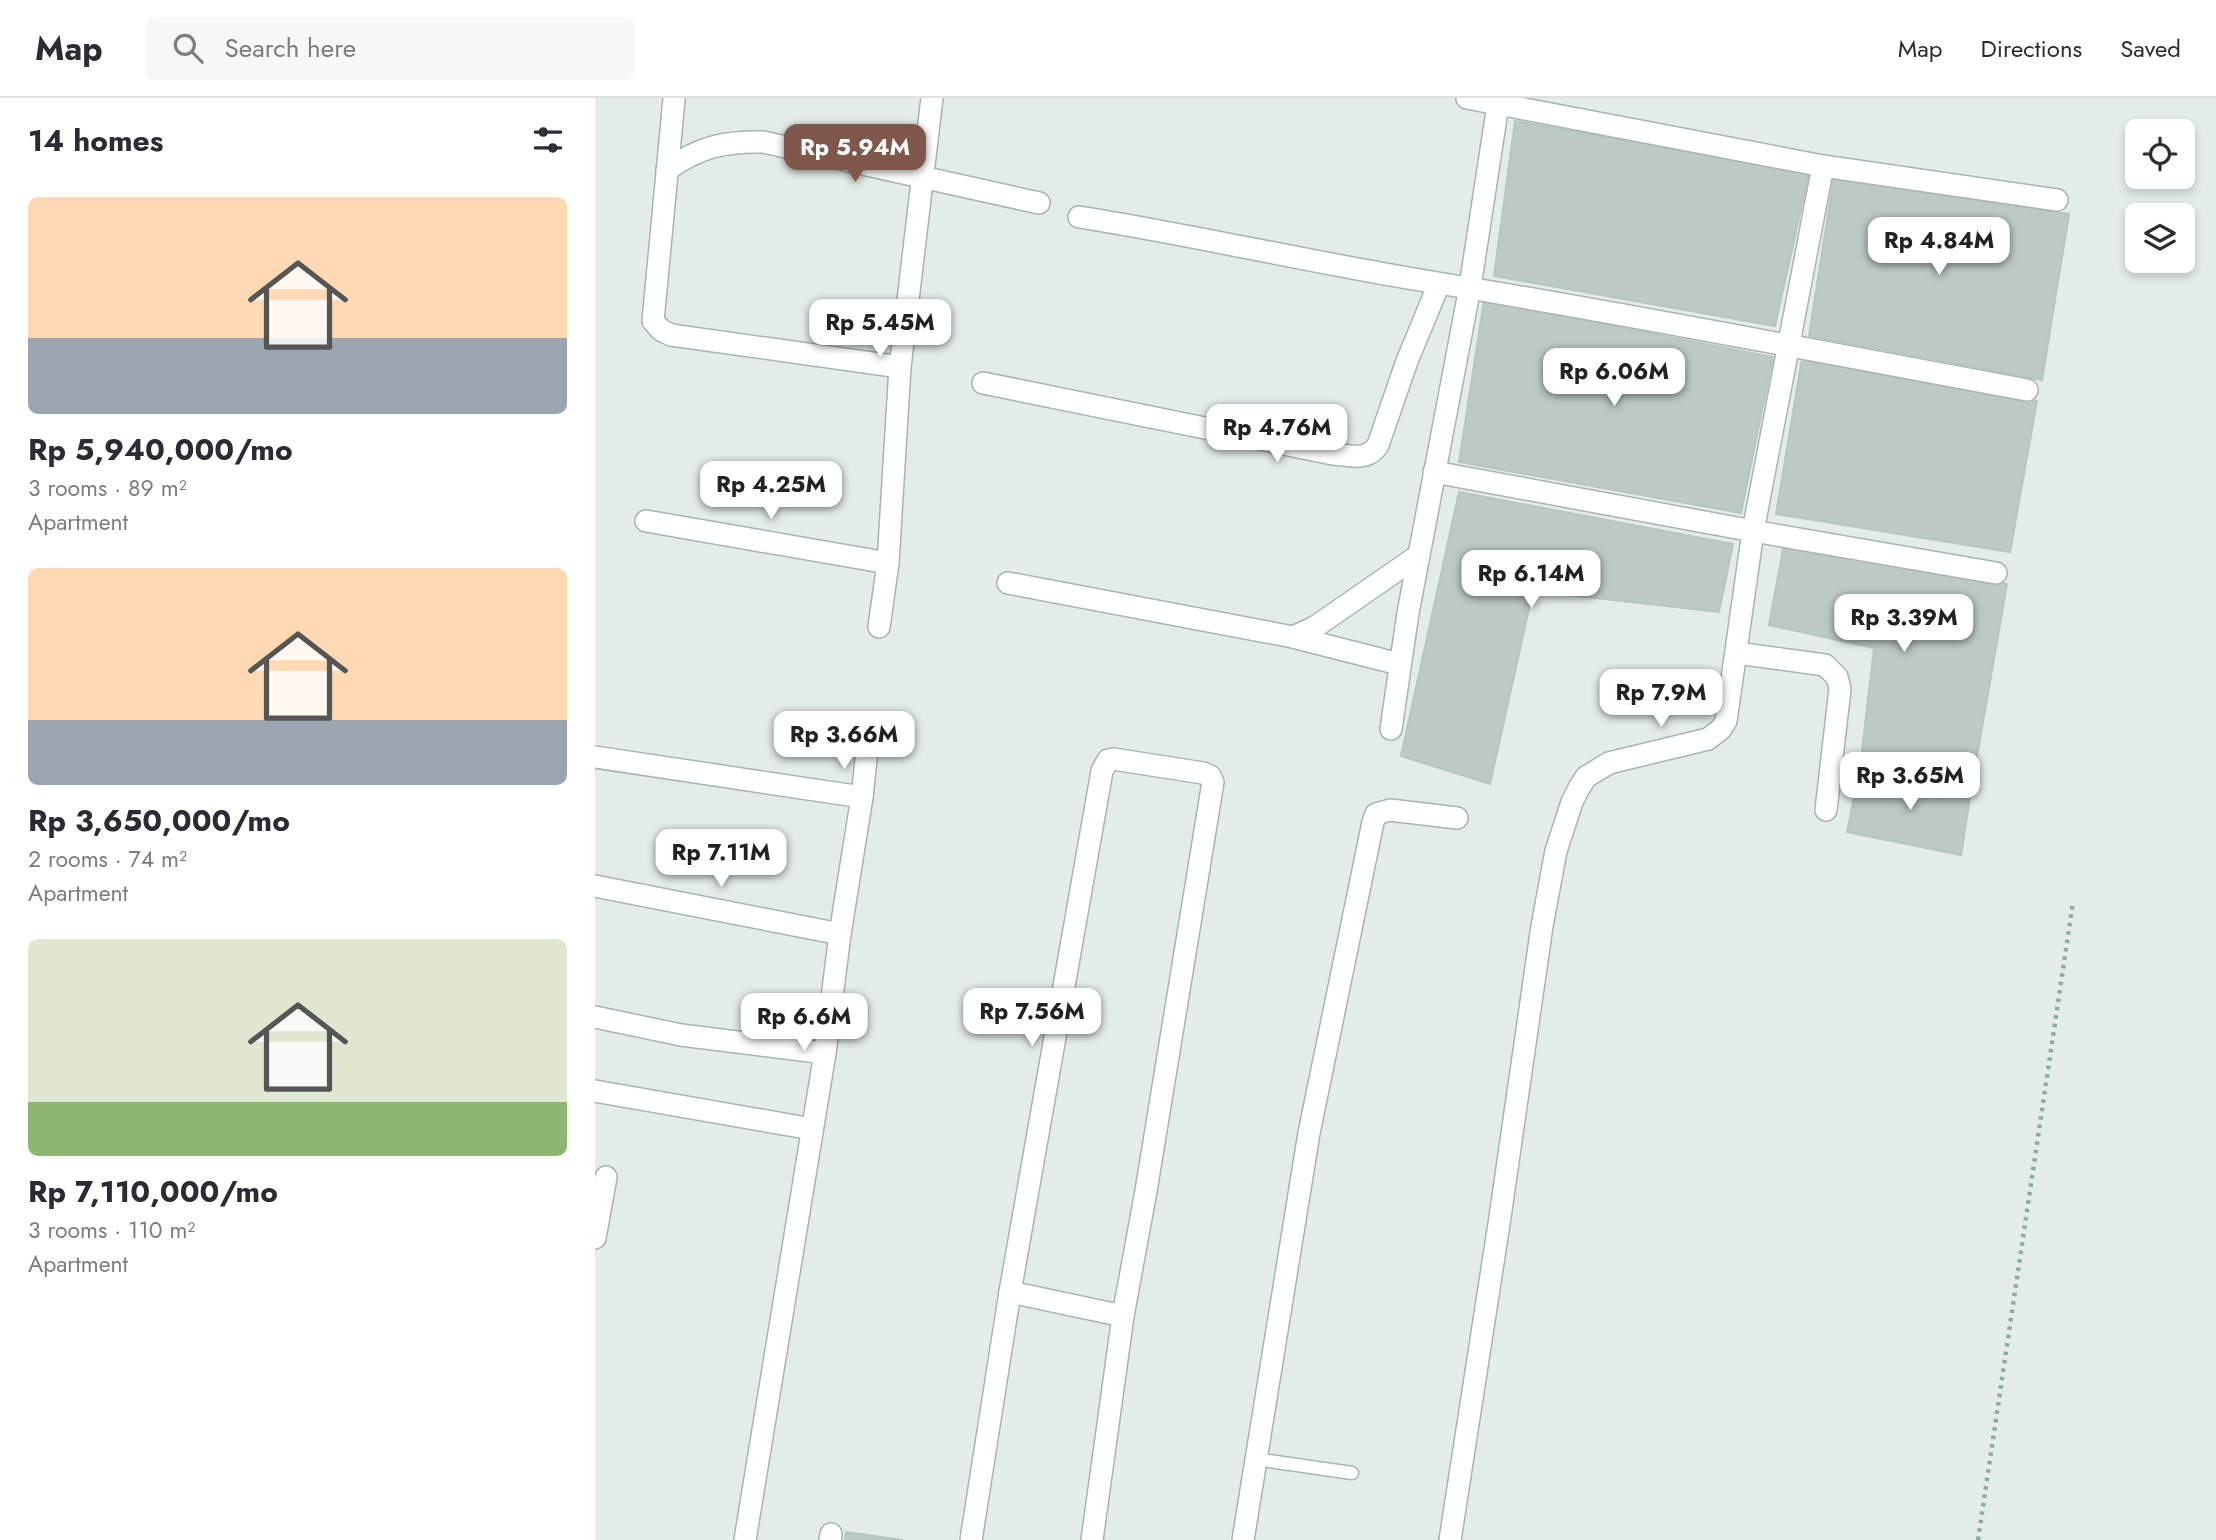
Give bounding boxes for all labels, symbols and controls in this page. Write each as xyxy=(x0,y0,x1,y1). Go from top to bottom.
search box xyxy=(145,17,635,80)
text: Map xyxy=(35,25,103,72)
icon: search xyxy=(169,29,207,67)
text: Search here xyxy=(225,29,356,67)
text: Map xyxy=(1898,31,1943,66)
text: Directions xyxy=(1981,31,2082,66)
text: Saved xyxy=(2120,31,2181,66)
text: 14 homes xyxy=(28,119,163,162)
map controls xyxy=(2125,119,2195,273)
button: locate xyxy=(2125,119,2195,189)
icon: filters xyxy=(529,121,567,159)
pin: Rp 5.94M xyxy=(783,125,927,184)
text: Rp 5.94M xyxy=(800,130,910,164)
button: layers xyxy=(2125,203,2195,273)
pin: Rp 4.84M xyxy=(1867,218,2011,277)
text: Rp 4.84M xyxy=(1884,223,1994,257)
icon: home xyxy=(235,242,361,368)
pin: Rp 5.45M xyxy=(808,300,952,359)
text: Rp 5.45M xyxy=(825,305,935,339)
pin: Rp 6.06M xyxy=(1542,348,1686,408)
text: Rp 6.06M xyxy=(1559,354,1669,388)
pin: Rp 4.76M xyxy=(1205,404,1349,464)
text: Rp 4.76M xyxy=(1222,410,1332,444)
text: Rp 5,940,000/mo xyxy=(28,428,293,471)
pin: Rp 4.25M xyxy=(699,462,843,521)
text: Rp 4.25M xyxy=(716,467,826,501)
text: 3 rooms · 89 m² xyxy=(28,471,187,505)
text: Apartment xyxy=(28,505,128,539)
pin: Rp 6.14M xyxy=(1459,550,1603,610)
text: Rp 6.14M xyxy=(1477,556,1585,590)
pin: Rp 3.39M xyxy=(1832,594,1976,654)
text: Rp 3.39M xyxy=(1850,600,1958,634)
icon: home xyxy=(235,613,361,739)
pin: Rp 7.9M xyxy=(1596,670,1726,729)
text: Rp 7.9M xyxy=(1616,675,1706,709)
pin: Rp 3.66M xyxy=(772,712,916,771)
text: Rp 3.66M xyxy=(790,717,898,751)
pin: Rp 3.65M xyxy=(1838,752,1982,812)
text: Rp 3.65M xyxy=(1856,758,1964,792)
text: Rp 3,650,000/mo xyxy=(28,799,290,842)
pin: Rp 7.11M xyxy=(649,830,793,889)
text: Rp 7.11M xyxy=(672,835,770,869)
text: 2 rooms · 74 m² xyxy=(28,842,187,876)
text: Apartment xyxy=(28,876,128,910)
icon: home xyxy=(235,984,361,1110)
pin: Rp 7.56M xyxy=(960,988,1104,1048)
pin: Rp 6.6M xyxy=(739,993,869,1053)
text: Rp 7.56M xyxy=(979,994,1085,1028)
text: Rp 6.6M xyxy=(757,999,851,1033)
text: Rp 7,110,000/mo xyxy=(28,1170,278,1213)
text: 3 rooms · 110 m² xyxy=(28,1213,195,1247)
text: Apartment xyxy=(28,1247,128,1281)

